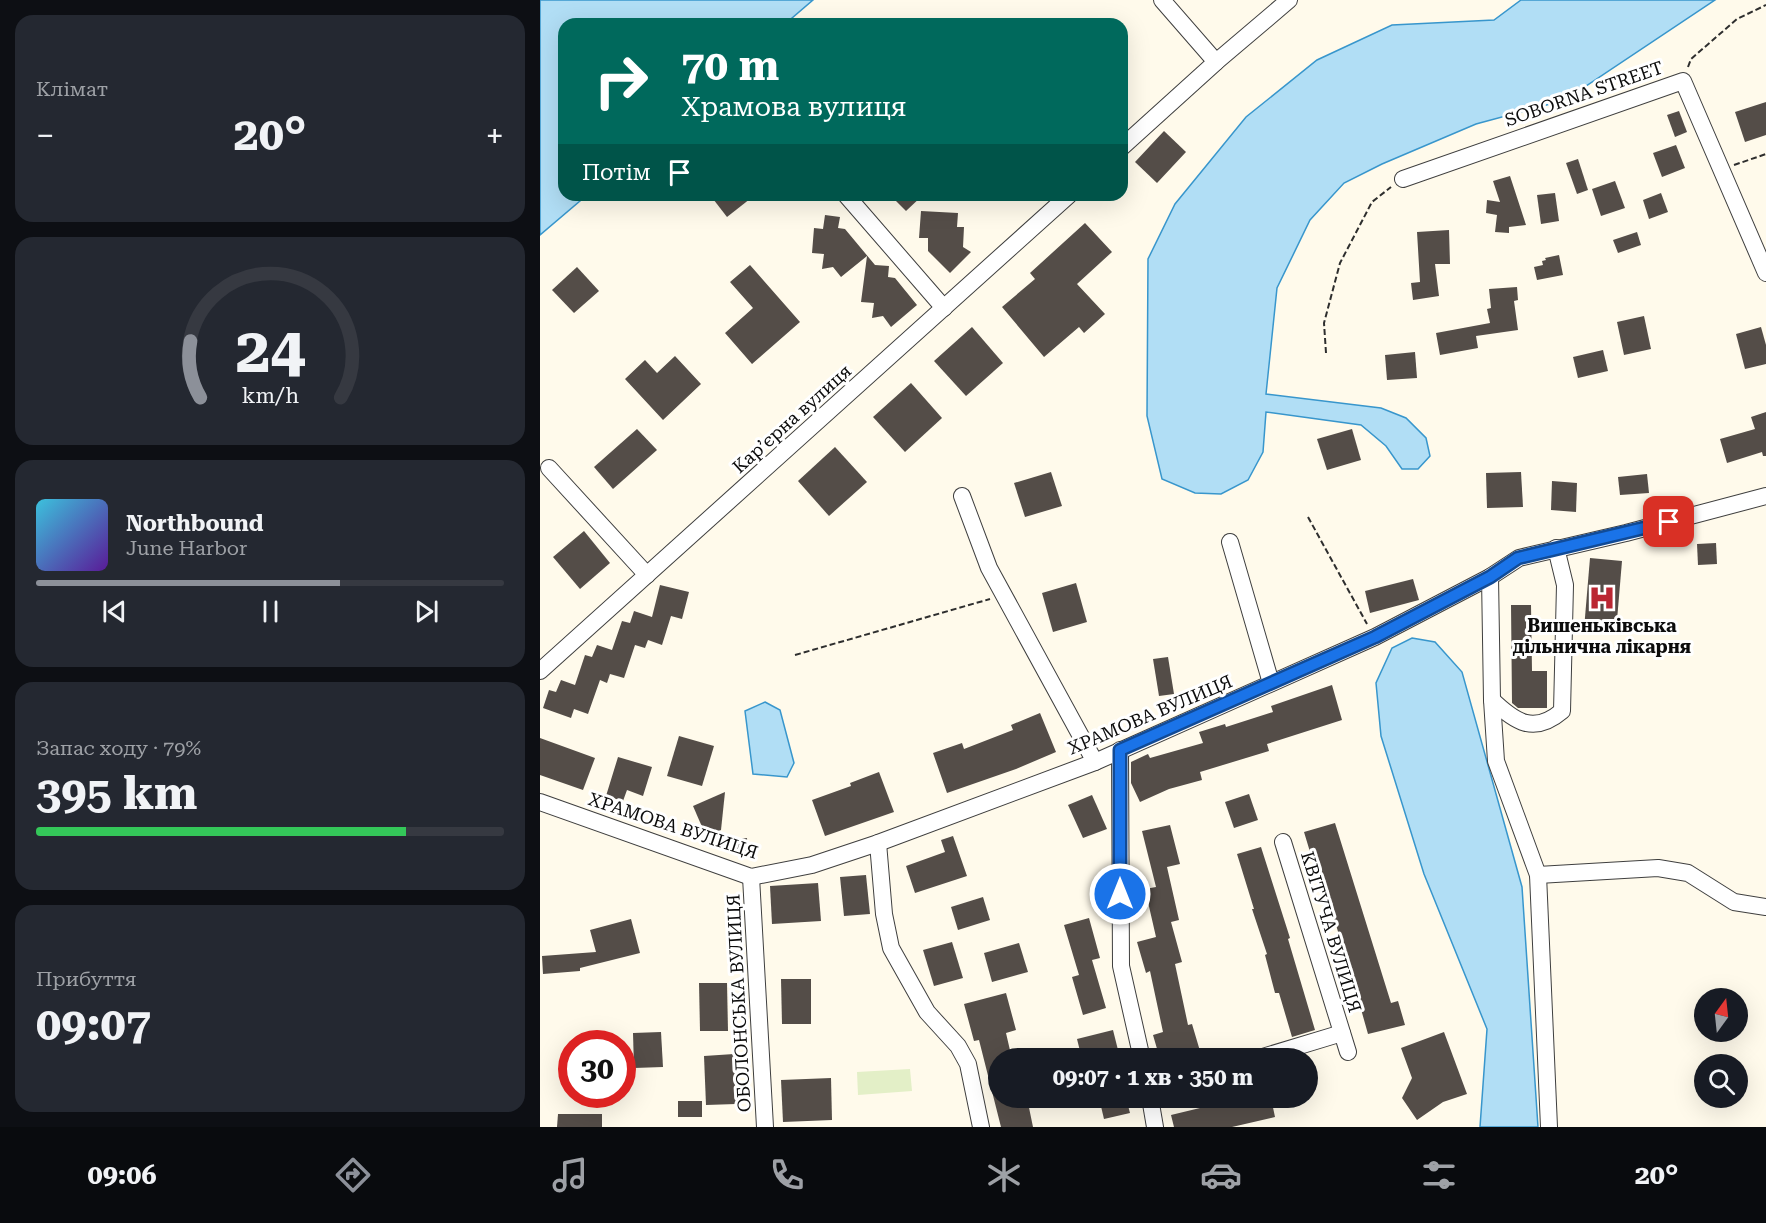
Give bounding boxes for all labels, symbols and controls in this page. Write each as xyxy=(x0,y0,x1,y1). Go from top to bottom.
text: 70 m xyxy=(681,41,779,90)
icon: right xyxy=(582,42,660,120)
street label: SOBORNA STREET xyxy=(1502,57,1666,130)
text: Клімат xyxy=(36,77,108,101)
text: Храмова вулиця xyxy=(681,91,906,123)
text: 20° xyxy=(234,108,306,161)
text: − xyxy=(36,116,54,155)
text: + xyxy=(486,116,504,155)
icon: arrive xyxy=(663,156,696,189)
text: Потім xyxy=(582,160,651,185)
text: 24 xyxy=(235,314,305,387)
street label: Карʼєрна вулиця xyxy=(728,360,855,477)
text: km/h xyxy=(241,384,299,409)
pin xyxy=(1643,496,1694,547)
icon: arrive xyxy=(1652,505,1685,538)
text: Northbound xyxy=(126,511,264,536)
text: June Harbor xyxy=(126,536,247,560)
hospital icon: Вишеньківська дільнична лікарня xyxy=(1587,583,1617,613)
icon: previous xyxy=(98,595,131,628)
icon: pause xyxy=(254,595,287,628)
icon: next xyxy=(410,595,443,628)
place label: Вишеньківська дільнична лікарня xyxy=(1513,615,1691,657)
street label: ХРАМОВА ВУЛИЦЯ xyxy=(1064,670,1235,759)
text: Запас ходу · 79% xyxy=(36,736,201,760)
text: 395 km xyxy=(36,767,197,820)
street label: ХРАМОВА ВУЛИЦЯ xyxy=(586,788,761,863)
street label: КВІТУЧА ВУЛИЦЯ xyxy=(1297,849,1366,1015)
position arrow xyxy=(1088,862,1152,926)
street label: ОБОЛОНСЬКА ВУЛИЦЯ xyxy=(722,893,755,1113)
text: Прибуття xyxy=(36,967,137,991)
north arrow xyxy=(1694,988,1748,1042)
map controls xyxy=(1694,988,1748,1108)
text: 09:07 xyxy=(36,998,151,1051)
speed limit sign: 30 xyxy=(558,1030,636,1108)
button: search xyxy=(1694,1054,1748,1108)
text: 09:07 · 1 хв · 350 m xyxy=(1053,1065,1253,1090)
icon: directions xyxy=(332,1154,374,1196)
icon: music xyxy=(549,1154,591,1196)
icon: phone xyxy=(766,1154,808,1196)
icon: climate xyxy=(983,1154,1025,1196)
icon: car xyxy=(1200,1154,1242,1196)
icon: filters xyxy=(1418,1154,1460,1196)
text: 09:06 xyxy=(88,1159,157,1191)
text: 20° xyxy=(1635,1159,1678,1191)

